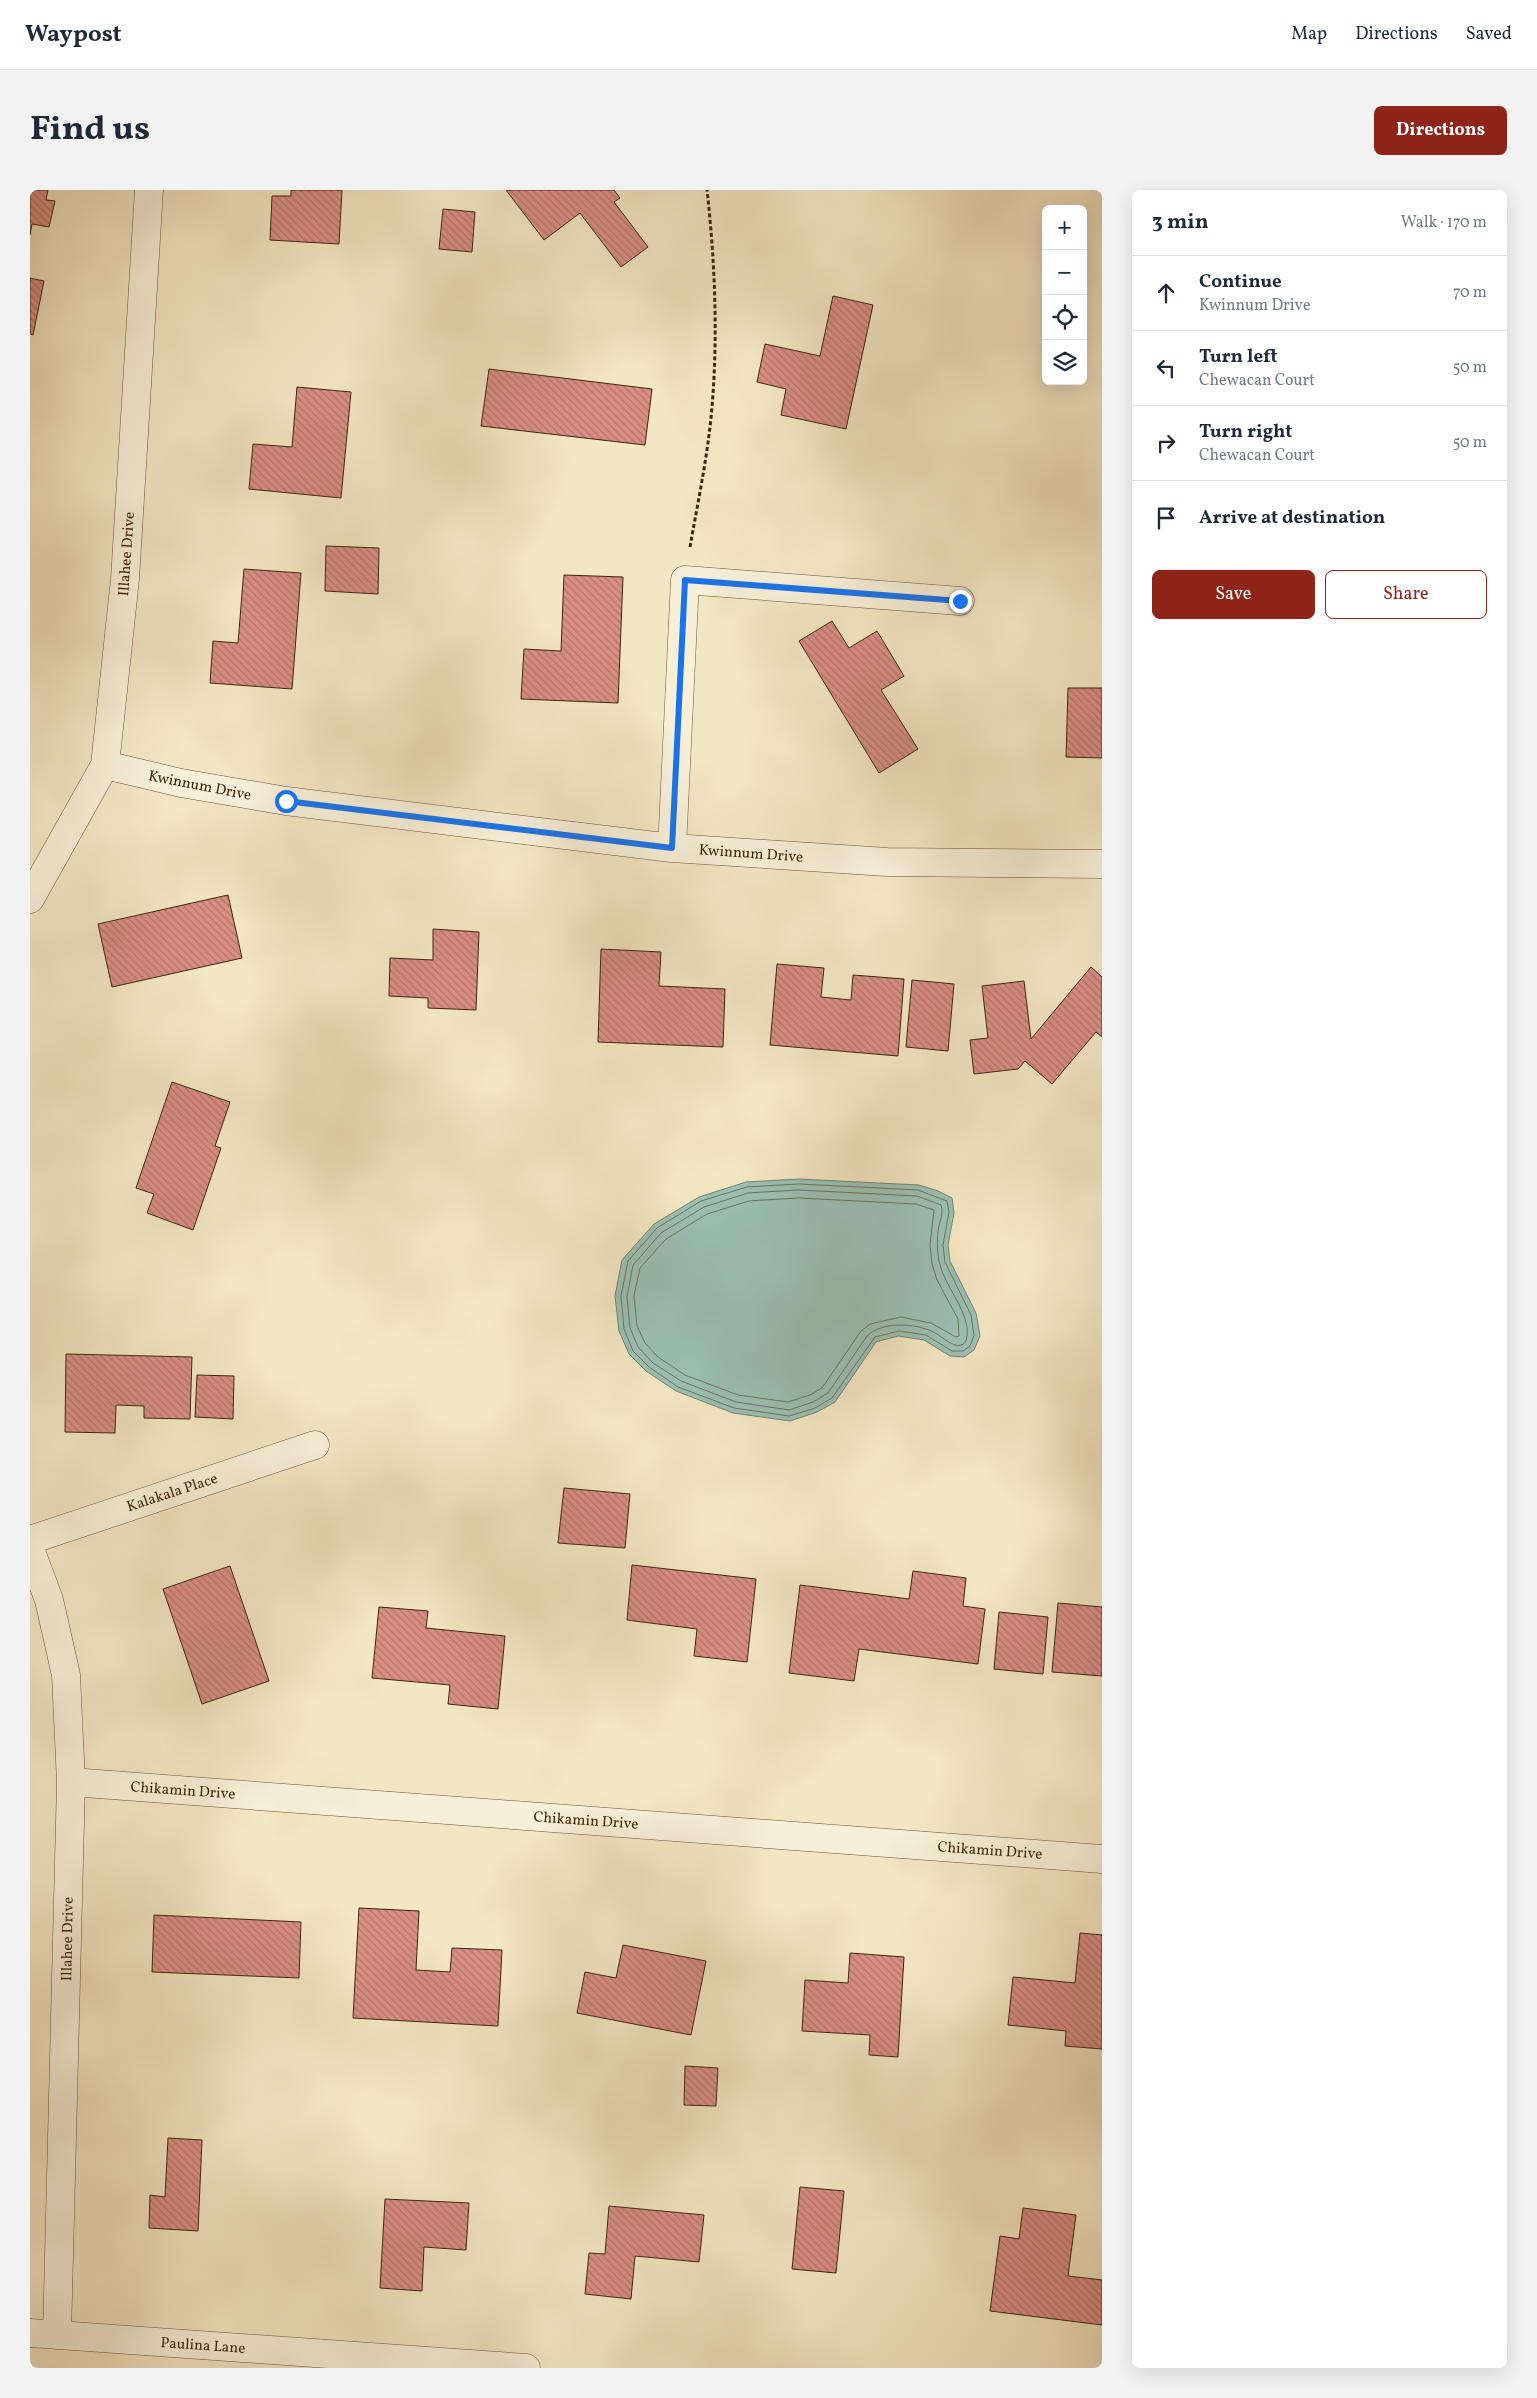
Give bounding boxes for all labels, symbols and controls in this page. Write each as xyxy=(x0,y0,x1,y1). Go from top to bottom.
text: Waypost xyxy=(25,18,122,52)
text: Map xyxy=(1291,22,1327,47)
text: Directions xyxy=(1355,22,1438,47)
text: Saved xyxy=(1466,22,1512,47)
text: Find us xyxy=(30,106,150,154)
button: Directions xyxy=(1374,106,1507,155)
map controls xyxy=(1042,205,1087,385)
button: + xyxy=(1042,205,1087,250)
text: 3 min xyxy=(1152,208,1208,237)
text: Walk · 170 m xyxy=(1401,212,1487,234)
button: − xyxy=(1042,250,1087,295)
text: Continue xyxy=(1199,269,1282,295)
icon: ahead xyxy=(1152,279,1180,307)
text: 70 m xyxy=(1453,282,1487,304)
button: locate xyxy=(1042,295,1087,340)
text: Kwinnum Drive xyxy=(1199,295,1311,317)
button: layers xyxy=(1042,340,1087,385)
text: Turn left xyxy=(1199,344,1278,370)
icon: left xyxy=(1152,354,1180,382)
text: 50 m xyxy=(1453,357,1487,379)
text: Chewacan Court xyxy=(1199,370,1315,392)
text: Turn right xyxy=(1199,419,1292,445)
icon: right xyxy=(1152,429,1180,457)
text: 50 m xyxy=(1453,432,1487,454)
text: Chewacan Court xyxy=(1199,445,1315,467)
icon: arrive xyxy=(1152,504,1180,532)
text: Arrive at destination xyxy=(1199,505,1385,531)
street label: Illahee Drive xyxy=(114,511,141,597)
button: Save xyxy=(1152,570,1315,619)
button: Share xyxy=(1325,570,1487,619)
route end xyxy=(949,590,972,613)
street label: Kwinnum Drive xyxy=(146,766,253,807)
route start xyxy=(275,790,298,813)
street label: Kwinnum Drive xyxy=(698,840,804,869)
street label: Kalakala Place xyxy=(124,1469,221,1518)
street label: Chikamin Drive xyxy=(130,1777,236,1806)
street label: Chikamin Drive xyxy=(533,1807,639,1836)
street label: Chikamin Drive xyxy=(937,1837,1043,1866)
street label: Illahee Drive xyxy=(57,1897,80,1981)
street label: Paulina Lane xyxy=(160,2333,246,2360)

